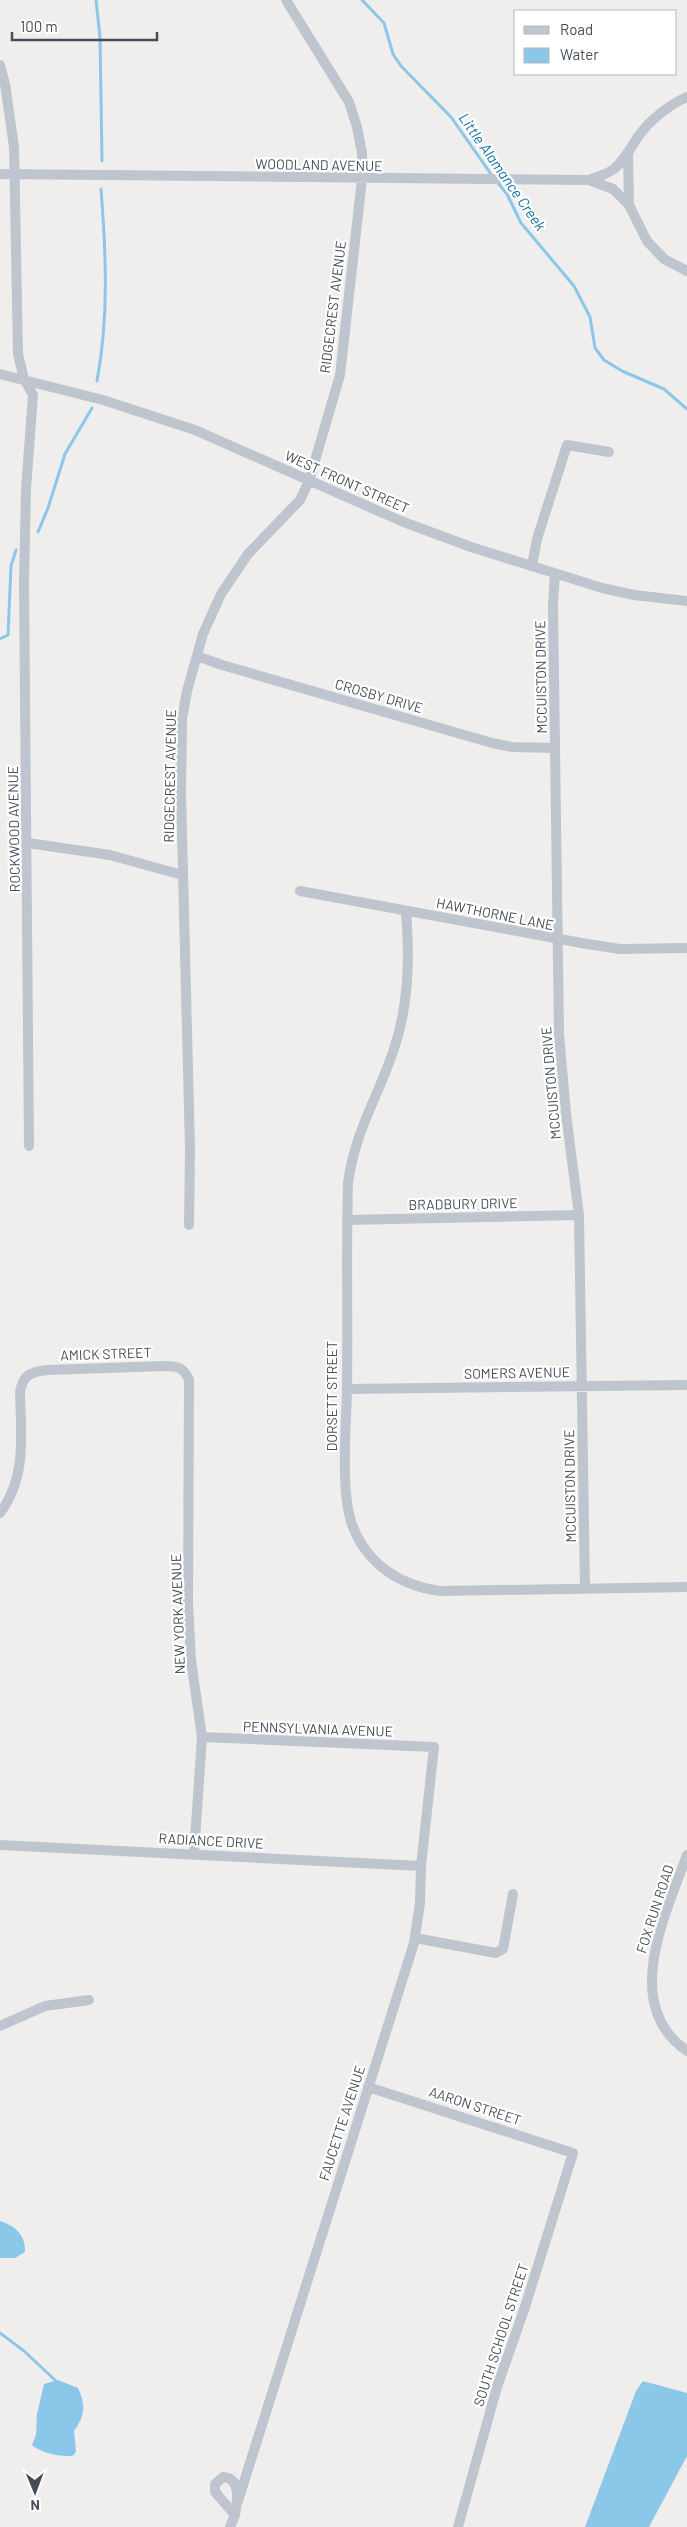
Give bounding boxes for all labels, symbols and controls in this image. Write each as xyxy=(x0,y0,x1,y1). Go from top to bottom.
scale bar xyxy=(12,10,158,42)
legend xyxy=(514,10,677,75)
text: 100 m xyxy=(20,17,58,35)
text: Road xyxy=(560,20,593,38)
text: Water xyxy=(560,45,599,63)
water label: Little Alamance Creek xyxy=(455,109,551,234)
street label: WOODLAND AVENUE xyxy=(255,155,383,174)
street label: RIDGECREST AVENUE xyxy=(316,240,349,374)
street label: WEST FRONT STREET xyxy=(283,447,412,517)
street label: MCCUISTON DRIVE xyxy=(531,620,550,734)
street label: CROSBY DRIVE xyxy=(333,675,425,716)
street label: RIDGECREST AVENUE xyxy=(160,709,179,843)
street label: ROCKWOOD AVENUE xyxy=(4,766,23,892)
street label: HAWTHORNE LANE xyxy=(435,894,555,933)
street label: MCCUISTON DRIVE xyxy=(537,1026,564,1140)
street label: BRADBURY DRIVE xyxy=(408,1194,518,1213)
street label: DORSETT STREET xyxy=(323,1341,340,1451)
street label: AMICK STREET xyxy=(60,1343,152,1364)
street label: SOMERS AVENUE xyxy=(464,1363,570,1382)
street label: MCCUISTON DRIVE xyxy=(560,1429,579,1543)
street label: NEW YORK AVENUE xyxy=(167,1553,188,1675)
street label: PENNSYLVANIA AVENUE xyxy=(243,1717,393,1740)
street label: RADIANCE DRIVE xyxy=(158,1829,264,1852)
street label: FOX RUN ROAD xyxy=(632,1862,677,1955)
street label: FAUCETTE AVENUE xyxy=(315,2063,368,2183)
street label: AARON STREET xyxy=(427,2083,523,2128)
street label: SOUTH SCHOOL STREET xyxy=(469,2261,532,2408)
north arrow xyxy=(10,2467,60,2517)
text: N xyxy=(30,2497,40,2514)

